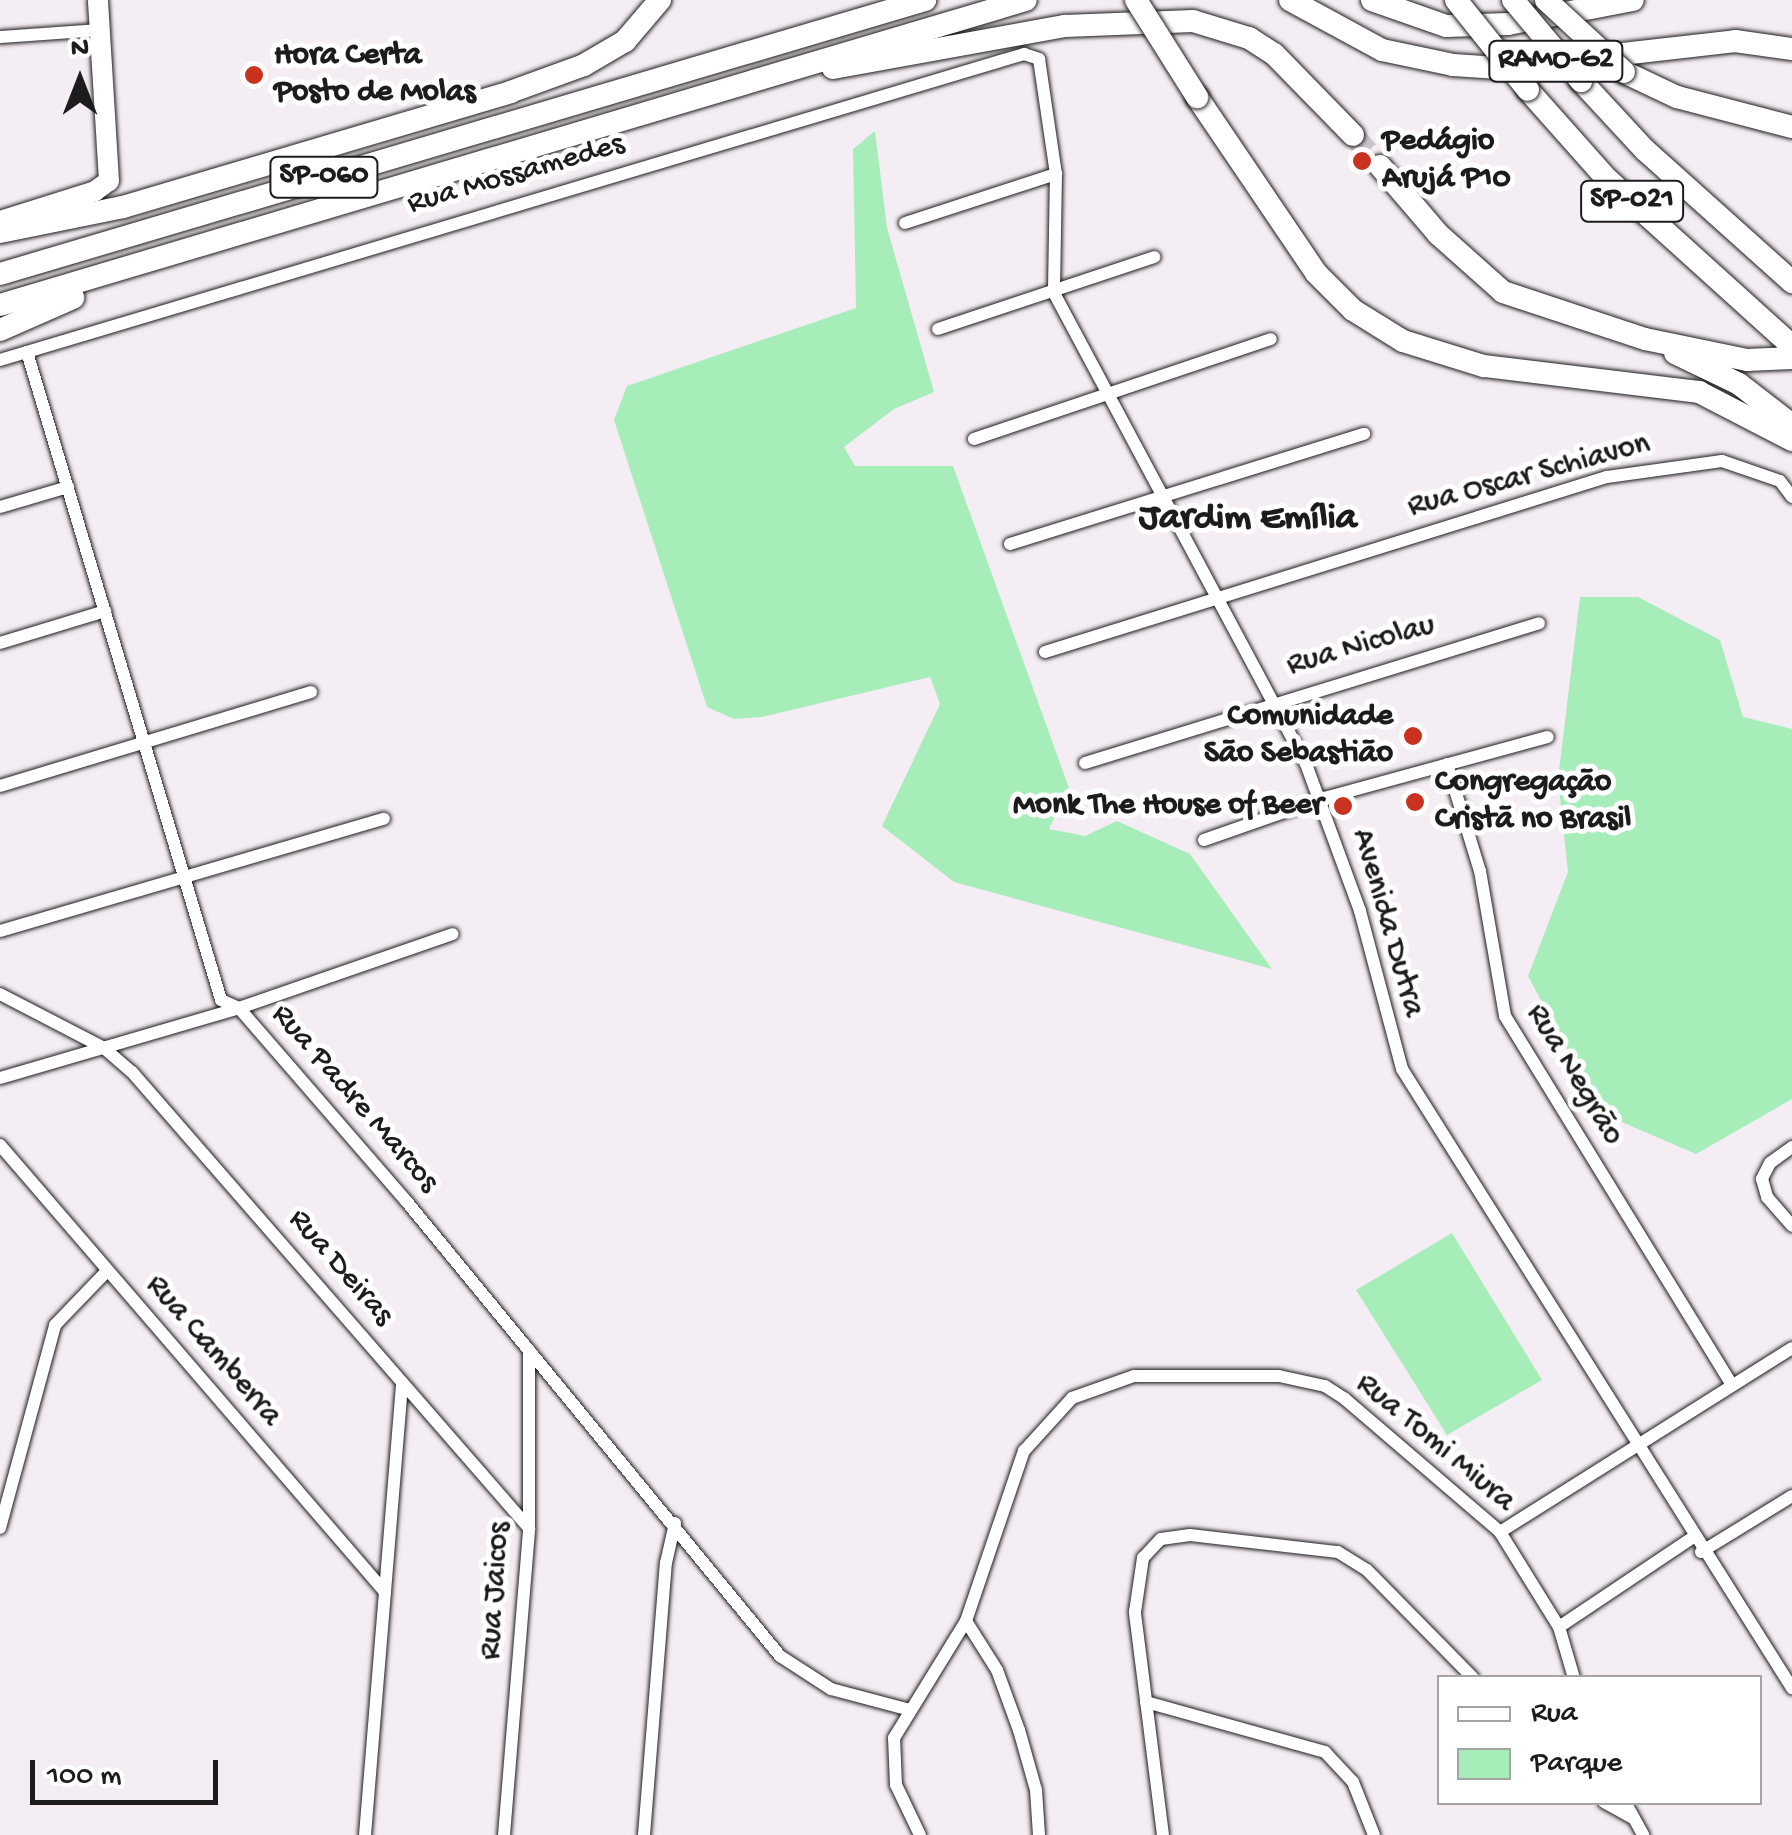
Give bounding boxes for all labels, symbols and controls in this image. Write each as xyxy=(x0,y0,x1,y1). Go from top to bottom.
north arrow xyxy=(30,30,130,130)
text: N xyxy=(71,33,89,66)
road number: RAMO-G2 xyxy=(1486,36,1626,86)
place label: Hora Certa Posto de Molas xyxy=(274,38,476,113)
marker: Hora Certa Posto de Molas xyxy=(243,64,265,86)
place label: Pedágio Arujá P10 xyxy=(1382,124,1511,199)
street label: Rua Mossamedes xyxy=(403,126,629,224)
marker: Pedágio Arujá P10 xyxy=(1351,150,1373,172)
road number: SP-060 xyxy=(269,152,379,202)
road number: SP-021 xyxy=(1580,176,1684,226)
street label: Rua Oscar Schiavon xyxy=(1404,425,1654,527)
district label: Jardim Emília xyxy=(1139,497,1357,543)
street label: Rua Nicolau xyxy=(1283,607,1439,685)
place label: Comunidade São Sebastião xyxy=(1204,699,1393,774)
marker: Comunidade São Sebastião xyxy=(1402,725,1424,747)
place label: Congregação Cristã no Brasil xyxy=(1435,765,1631,840)
place label: Monk The House of Beer xyxy=(1013,787,1323,825)
marker: Congregação Cristã no Brasil xyxy=(1404,791,1426,813)
marker: Monk The House of Beer xyxy=(1332,795,1354,817)
street label: Avenida Dutra xyxy=(1342,825,1432,1021)
street label: Rua Padre Marcos xyxy=(262,997,446,1201)
street label: Rua Negrão xyxy=(1517,997,1631,1153)
street label: Rua Deiras xyxy=(279,1202,401,1334)
street label: Rua Camberra xyxy=(137,1267,289,1435)
street label: Rua Tomi Miura xyxy=(1347,1365,1523,1521)
street label: Rua Jaicos xyxy=(472,1521,520,1661)
legend xyxy=(1437,1675,1762,1805)
text: Rua xyxy=(1531,1697,1577,1732)
scale bar xyxy=(35,1740,222,1802)
text: Parque xyxy=(1531,1747,1622,1782)
text: 100 m xyxy=(47,1760,122,1795)

